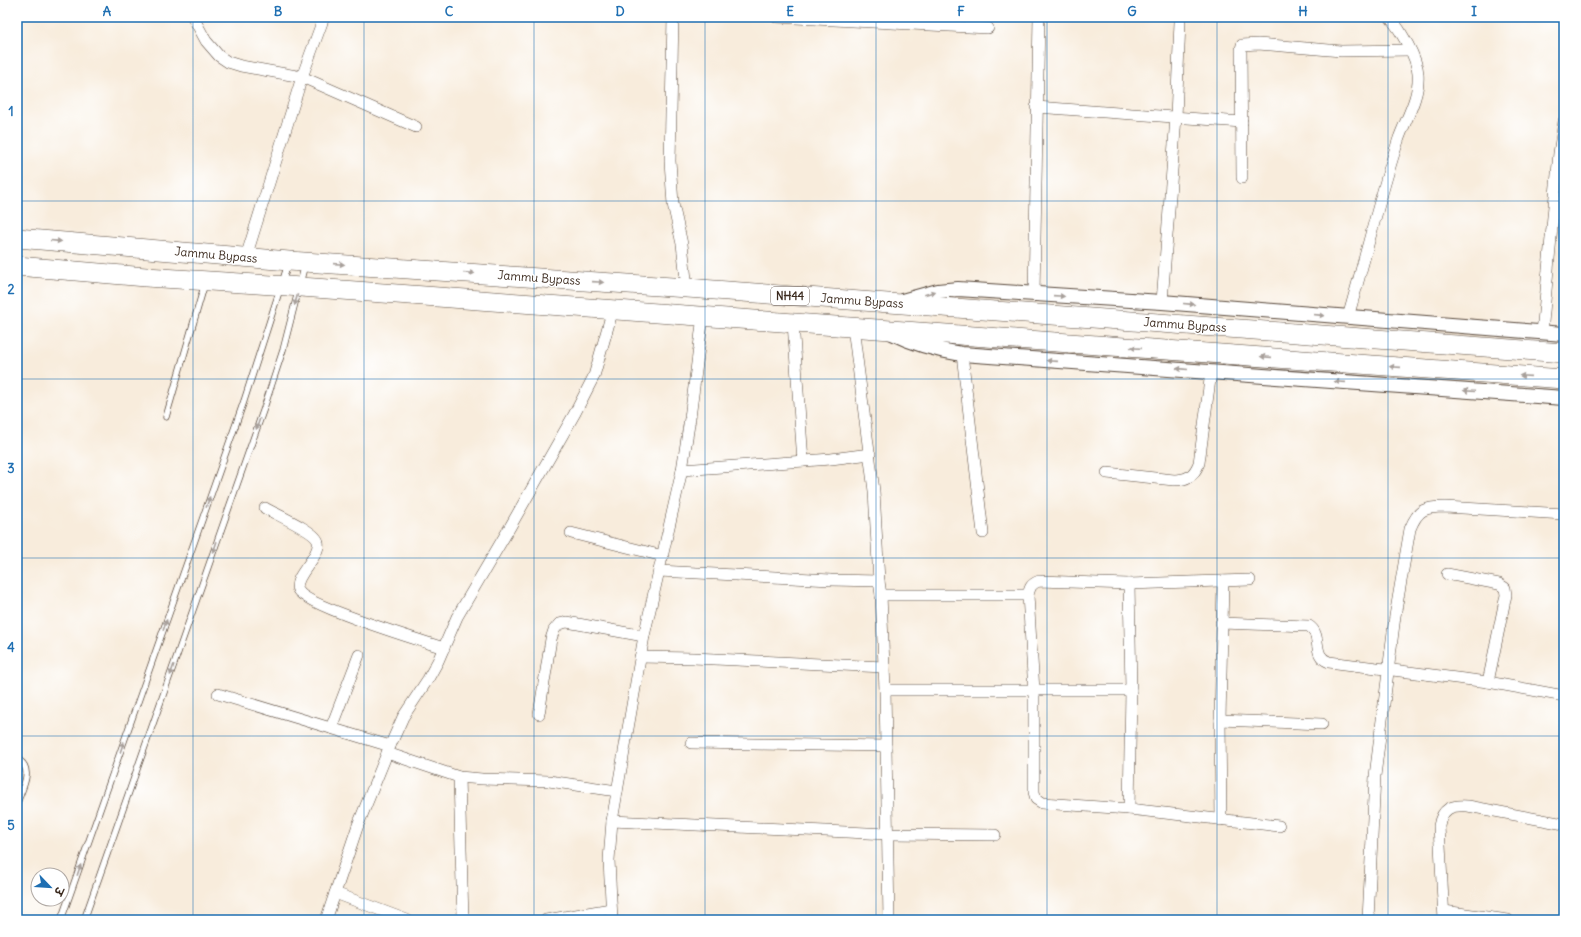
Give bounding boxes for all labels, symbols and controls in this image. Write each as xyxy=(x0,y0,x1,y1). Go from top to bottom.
text: A xyxy=(103,3,112,20)
text: B xyxy=(274,3,283,20)
text: C xyxy=(445,3,454,20)
text: D xyxy=(615,3,625,20)
text: E xyxy=(786,3,794,20)
text: F xyxy=(957,3,965,20)
text: G xyxy=(1127,3,1137,20)
text: H xyxy=(1298,3,1308,20)
text: I xyxy=(1471,3,1477,20)
text: 1 xyxy=(8,103,14,120)
one-way arrow xyxy=(50,238,62,245)
street label: Jammu Bypass xyxy=(174,243,258,266)
one-way arrow xyxy=(333,261,345,268)
street label: Jammu Bypass xyxy=(497,267,581,288)
one-way arrow xyxy=(463,270,475,277)
one-way arrow xyxy=(592,279,604,286)
text: 2 xyxy=(7,281,15,298)
road number: NH44 xyxy=(771,287,809,305)
street label: Jammu Bypass xyxy=(820,290,904,311)
one-way arrow xyxy=(924,290,936,296)
one-way arrow xyxy=(1053,292,1065,299)
one-way arrow xyxy=(292,294,298,306)
one-way arrow xyxy=(1183,301,1195,308)
one-way arrow xyxy=(1312,311,1325,318)
street label: Jammu Bypass xyxy=(1143,314,1227,335)
one-way arrow xyxy=(1130,344,1142,351)
one-way arrow xyxy=(1260,354,1272,361)
one-way arrow xyxy=(1046,357,1058,364)
one-way arrow xyxy=(1389,363,1401,370)
one-way arrow xyxy=(1176,366,1188,373)
one-way arrow xyxy=(1519,373,1531,380)
one-way arrow xyxy=(1334,378,1346,385)
one-way arrow xyxy=(1463,388,1475,395)
one-way arrow xyxy=(255,419,261,431)
text: 3 xyxy=(7,460,15,477)
one-way arrow xyxy=(205,496,211,508)
one-way arrow xyxy=(212,541,218,553)
one-way arrow xyxy=(162,618,168,630)
text: 4 xyxy=(7,639,15,656)
one-way arrow xyxy=(169,664,175,676)
one-way arrow xyxy=(119,741,125,753)
text: 5 xyxy=(7,817,15,834)
one-way arrow xyxy=(76,864,82,876)
north arrow xyxy=(30,867,70,907)
text: उ xyxy=(50,884,67,899)

